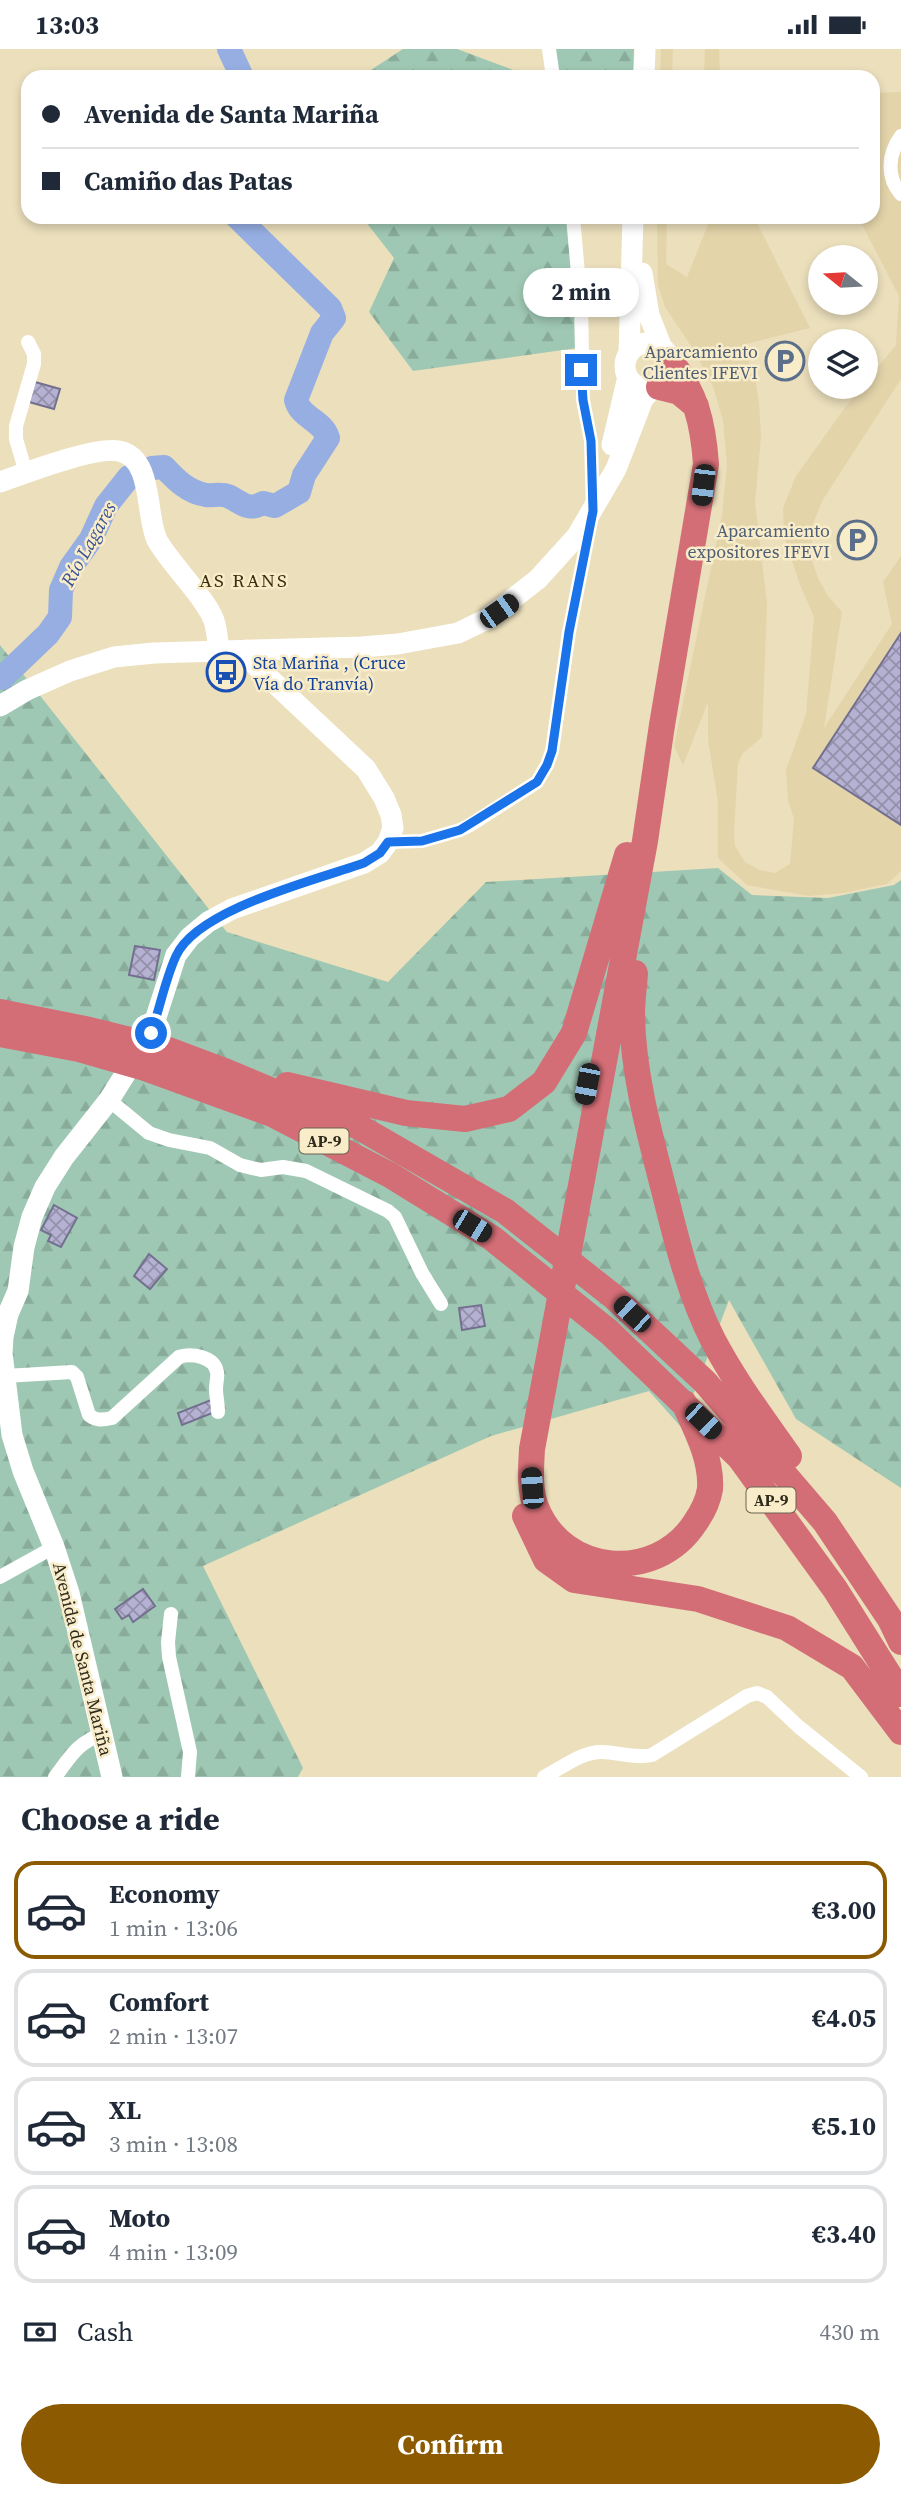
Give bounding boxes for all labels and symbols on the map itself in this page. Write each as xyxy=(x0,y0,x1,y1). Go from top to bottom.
north arrow xyxy=(808,245,878,315)
callout: 2 min xyxy=(523,268,639,317)
place label: Aparcamiento Clientes IFEVI xyxy=(643,339,758,385)
parking icon: Aparcamiento Clientes IFEVI xyxy=(764,340,806,382)
route end xyxy=(565,354,597,386)
car xyxy=(691,463,716,507)
water label: Río Lagares xyxy=(54,497,122,592)
place label: Aparcamiento expositores IFEVI xyxy=(687,518,830,564)
parking icon: Aparcamiento expositores IFEVI xyxy=(836,519,878,561)
district label: AS RANS xyxy=(199,567,289,593)
car xyxy=(476,590,523,632)
place label: Sta Mariña , (Cruce Vía do Tranvía) xyxy=(253,650,406,696)
bus stop icon: Sta Mariña , (Cruce Vía do Tranvía) xyxy=(205,651,247,693)
route start xyxy=(135,1017,167,1049)
car xyxy=(573,1061,602,1107)
road number: AP-9 xyxy=(300,1129,348,1153)
car xyxy=(449,1206,496,1246)
car xyxy=(610,1292,655,1336)
car xyxy=(681,1399,726,1443)
car xyxy=(521,1466,544,1510)
road number: AP-9 xyxy=(746,1487,796,1513)
street label: Avenida de Santa Mariña xyxy=(47,1560,119,1759)

